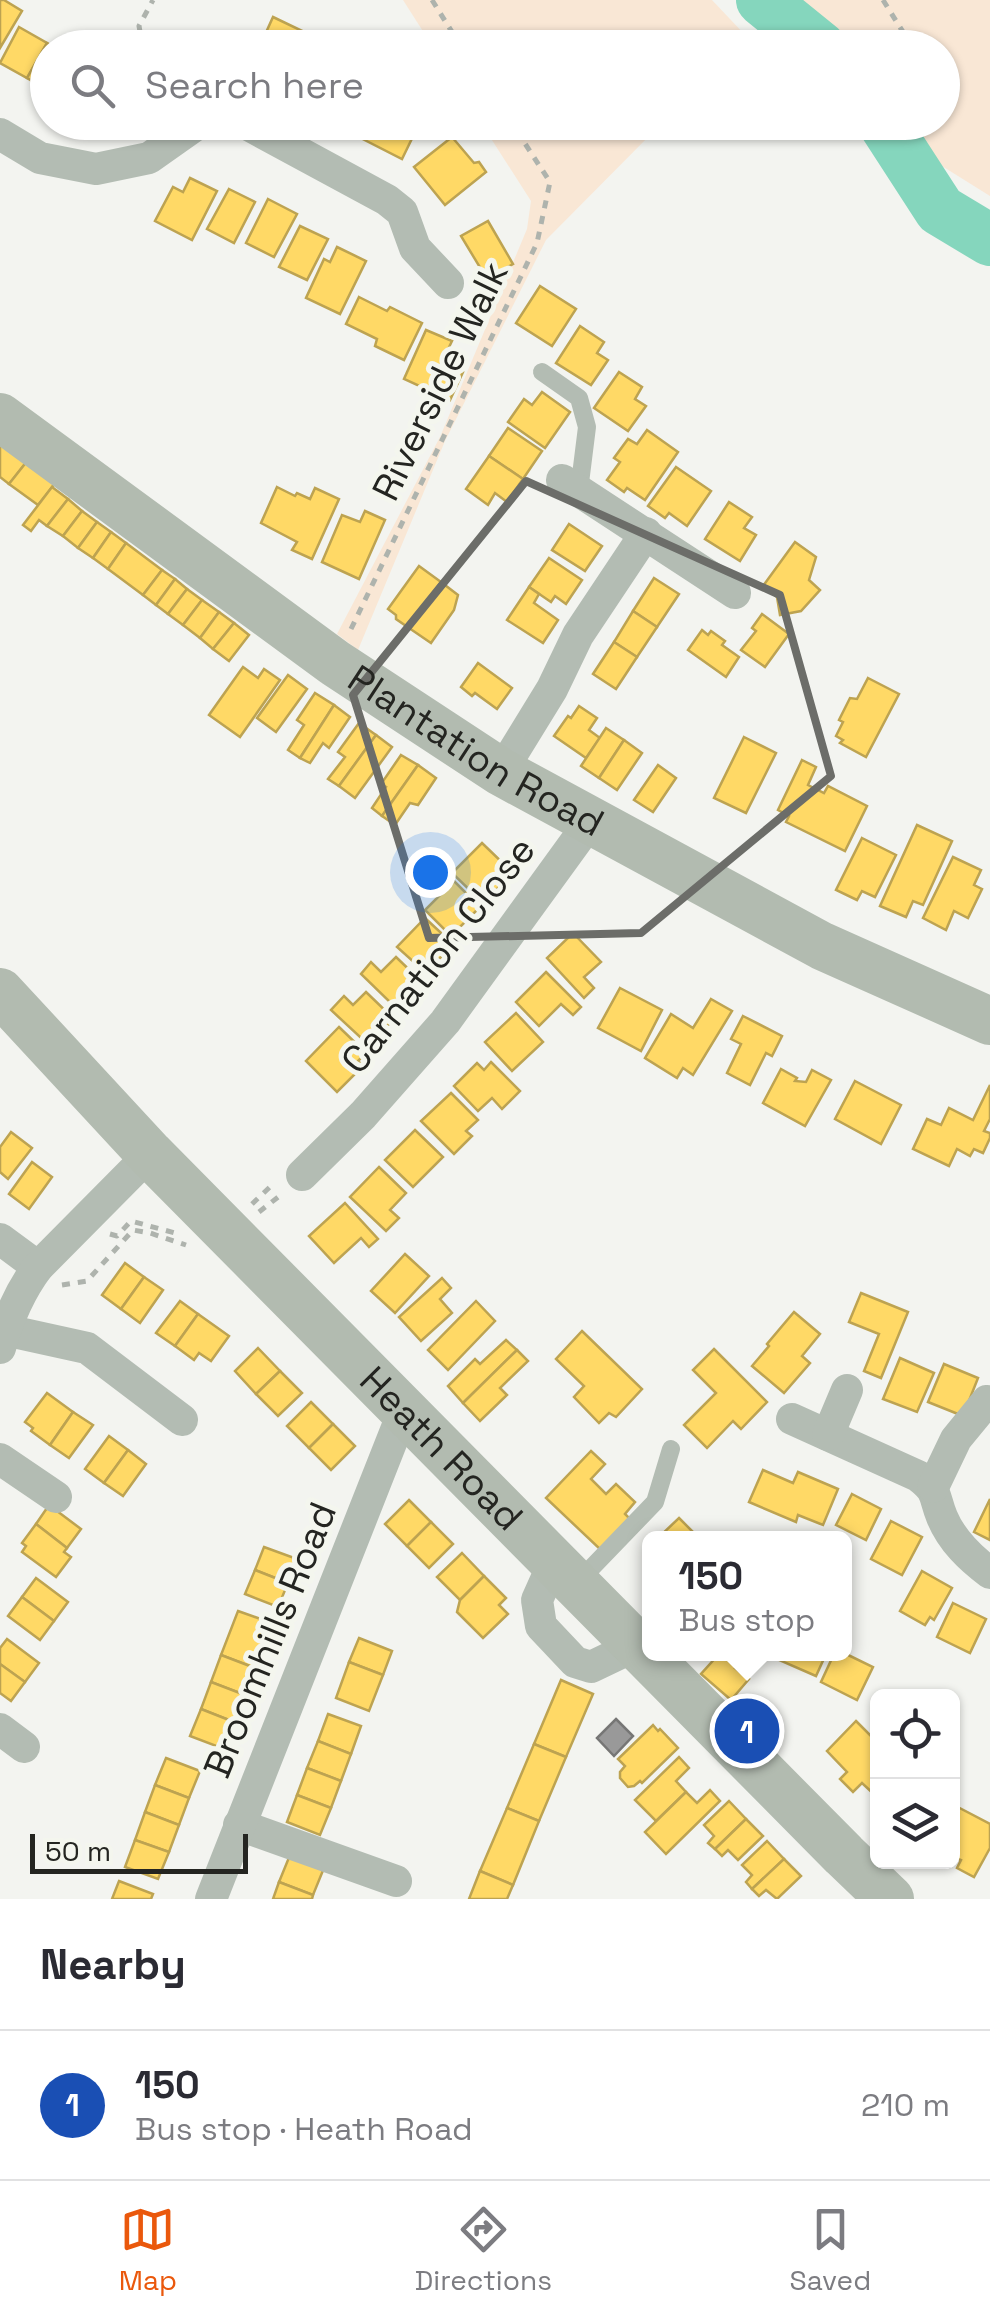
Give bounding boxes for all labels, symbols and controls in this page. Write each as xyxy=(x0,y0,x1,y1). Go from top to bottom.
search box xyxy=(30,30,960,140)
icon: search xyxy=(65,58,120,113)
text: Search here xyxy=(145,61,364,109)
street label: Riverside Walk xyxy=(362,254,518,508)
street label: Plantation Road xyxy=(339,654,612,847)
street label: Carnation Close xyxy=(331,827,545,1083)
your location xyxy=(405,847,456,898)
street label: Heath Road xyxy=(350,1356,533,1541)
street label: Broomhills Road xyxy=(193,1495,347,1785)
popup xyxy=(642,1531,852,1661)
text: 150 xyxy=(679,1552,743,1600)
text: Bus stop xyxy=(679,1600,815,1640)
map controls xyxy=(870,1689,960,1869)
button: locate xyxy=(870,1689,960,1779)
pin: 1 xyxy=(714,1694,780,1768)
button: layers xyxy=(870,1779,960,1869)
scale bar xyxy=(30,1829,248,1874)
text: 50 m xyxy=(45,1833,111,1869)
text: Nearby xyxy=(40,1938,186,1991)
text: 150 xyxy=(135,2061,200,2109)
text: 1 xyxy=(65,2085,80,2125)
text: 210 m xyxy=(861,2085,950,2125)
text: Bus stop · Heath Road xyxy=(135,2109,473,2149)
tab: Map xyxy=(119,2202,177,2298)
tab: Directions xyxy=(415,2202,552,2298)
tab: Saved xyxy=(790,2202,871,2298)

